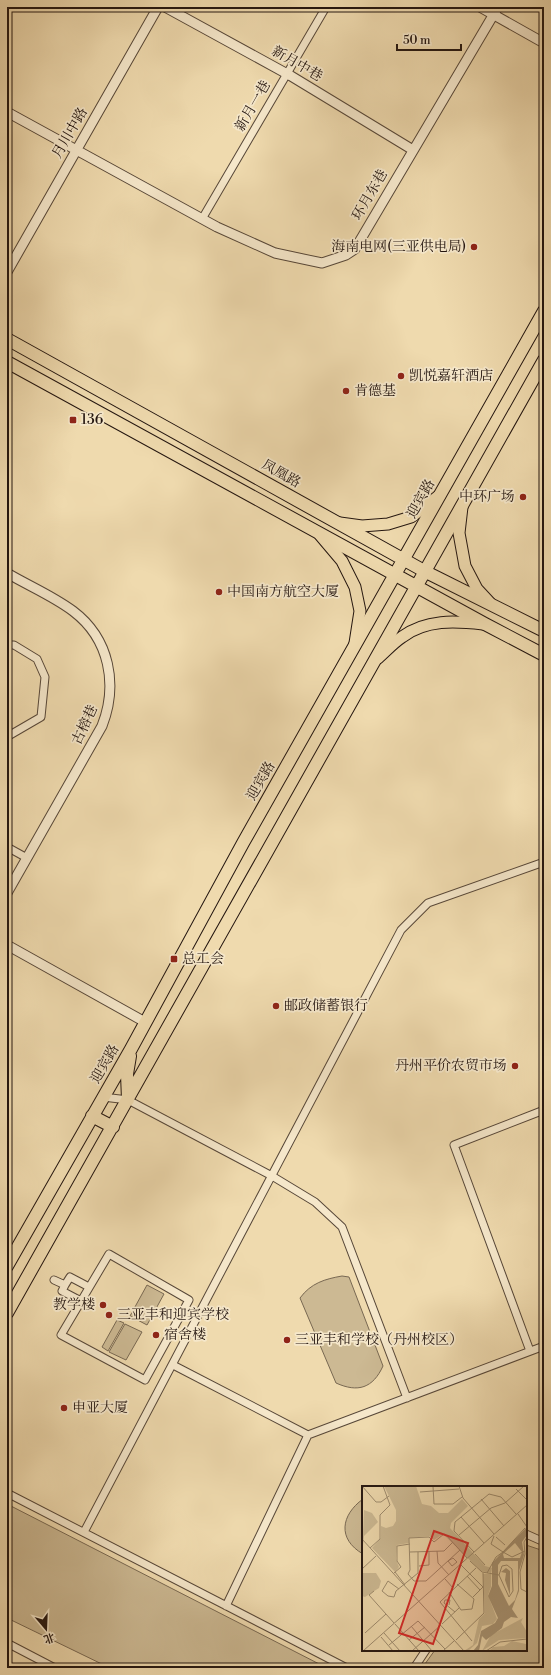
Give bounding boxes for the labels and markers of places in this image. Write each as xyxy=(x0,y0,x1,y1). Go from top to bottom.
place label: 海南电网(三亚供电局) xyxy=(331,238,466,256)
marker: 海南电网(三亚供电局) xyxy=(469,242,479,252)
place label: 凯悦嘉轩酒店 xyxy=(409,367,493,385)
marker: 凯悦嘉轩酒店 xyxy=(396,371,406,381)
place label: 肯德基 xyxy=(354,382,396,400)
marker: 肯德基 xyxy=(341,386,351,396)
place label: 136 xyxy=(81,411,104,429)
marker: 136 xyxy=(68,415,78,425)
place label: 中环广场 xyxy=(459,488,515,506)
marker: 中环广场 xyxy=(518,492,528,502)
place label: 中国南方航空大厦 xyxy=(227,583,339,601)
marker: 中国南方航空大厦 xyxy=(214,587,224,597)
place label: 总工会 xyxy=(182,950,224,968)
marker: 总工会 xyxy=(169,954,179,964)
place label: 邮政储蓄银行 xyxy=(284,997,368,1015)
marker: 邮政储蓄银行 xyxy=(271,1001,281,1011)
place label: 丹州平价农贸市场 xyxy=(395,1057,507,1075)
marker: 丹州平价农贸市场 xyxy=(510,1061,520,1071)
place label: 教学楼 xyxy=(53,1296,95,1314)
marker: 教学楼 xyxy=(98,1300,108,1310)
place label: 三亚丰和迎宾学校 xyxy=(117,1306,229,1324)
marker: 三亚丰和迎宾学校 xyxy=(104,1310,114,1320)
place label: 宿舍楼 xyxy=(164,1326,206,1344)
marker: 宿舍楼 xyxy=(151,1330,161,1340)
place label: 三亚丰和学校（丹州校区） xyxy=(295,1331,463,1349)
marker: 三亚丰和学校（丹州校区） xyxy=(282,1335,292,1345)
place label: 申亚大厦 xyxy=(72,1399,128,1417)
marker: 申亚大厦 xyxy=(59,1403,69,1413)

